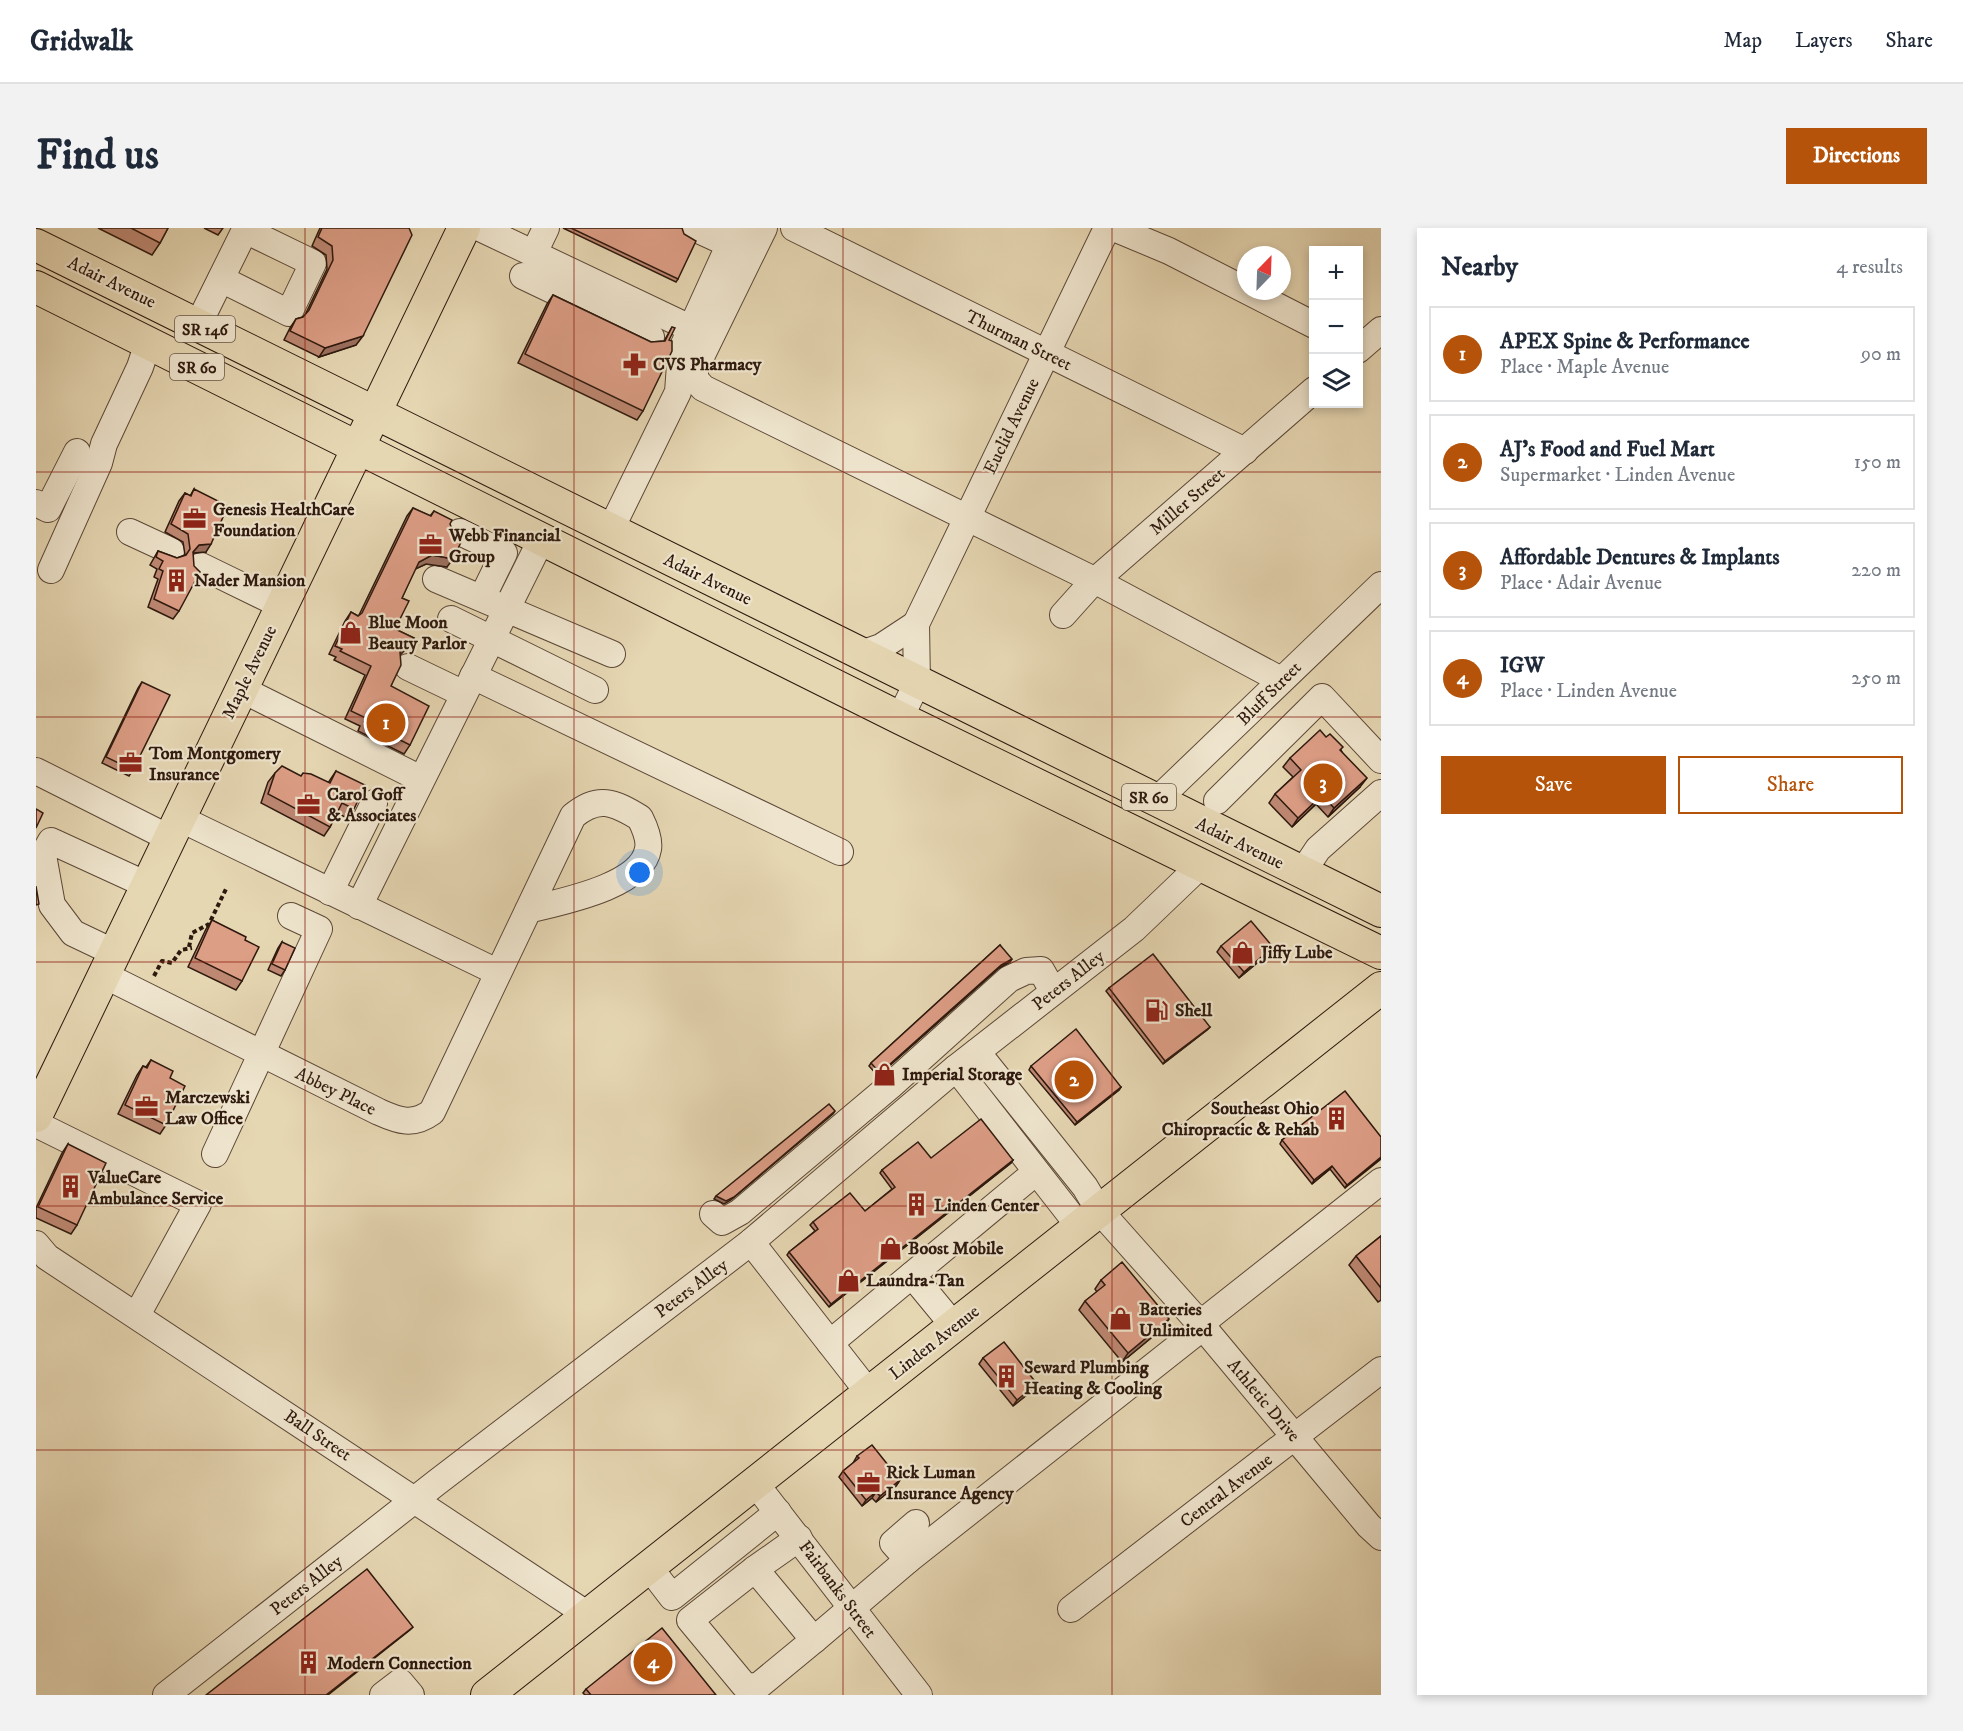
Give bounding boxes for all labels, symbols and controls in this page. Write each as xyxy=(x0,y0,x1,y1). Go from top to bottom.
text: Gridwalk xyxy=(30,24,133,59)
text: Map xyxy=(1723,28,1762,54)
text: Layers xyxy=(1795,28,1853,54)
text: Share xyxy=(1886,28,1933,54)
button: Directions xyxy=(1786,128,1927,184)
text: Find us xyxy=(36,130,159,182)
north arrow xyxy=(1237,246,1291,300)
map controls xyxy=(1309,246,1363,408)
button: + xyxy=(1309,246,1363,300)
text: Nearby xyxy=(1441,251,1518,284)
street label: Adair Avenue xyxy=(64,252,159,314)
text: 4 results xyxy=(1836,255,1903,280)
button: − xyxy=(1309,300,1363,354)
street label: Thurman Street xyxy=(962,306,1075,376)
road number: SR 146 xyxy=(175,316,235,342)
text: APEX Spine & Performance xyxy=(1500,328,1750,355)
text: 1 xyxy=(1459,342,1466,367)
text: 90 m xyxy=(1861,342,1901,367)
pharmacy icon: CVS Pharmacy xyxy=(622,351,648,377)
road number: SR 60 xyxy=(170,354,224,380)
place label: CVS Pharmacy xyxy=(653,354,762,376)
button: layers xyxy=(1309,354,1363,408)
text: Place · Maple Avenue xyxy=(1500,355,1669,380)
street label: Euclid Avenue xyxy=(979,375,1045,478)
text: AJ's Food and Fuel Mart xyxy=(1500,436,1715,463)
text: 2 xyxy=(1458,450,1467,475)
text: 150 m xyxy=(1854,450,1901,475)
street label: Miller Street xyxy=(1146,463,1230,540)
text: Supermarket · Linden Avenue xyxy=(1500,463,1735,488)
place label: Genesis HealthCare Foundation xyxy=(213,499,355,542)
office icon: Genesis HealthCare Foundation xyxy=(182,506,208,532)
place label: Webb Financial Group xyxy=(448,525,561,568)
office icon: Webb Financial Group xyxy=(418,532,444,558)
text: Affordable Dentures & Implants xyxy=(1500,544,1780,571)
street label: Adair Avenue xyxy=(660,549,755,611)
text: 3 xyxy=(1459,558,1466,583)
text: 220 m xyxy=(1851,558,1901,583)
building icon: Nader Mansion xyxy=(163,567,189,593)
place label: Nader Mansion xyxy=(194,570,306,592)
text: Place · Adair Avenue xyxy=(1500,571,1662,596)
place label: Blue Moon Beauty Parlor xyxy=(368,612,467,655)
shop icon: Blue Moon Beauty Parlor xyxy=(337,619,363,645)
street label: Maple Avenue xyxy=(218,622,282,723)
text: IGW xyxy=(1500,652,1544,679)
street label: Bluff Street xyxy=(1233,657,1307,730)
text: 4 xyxy=(1457,666,1468,691)
text: 250 m xyxy=(1851,666,1901,691)
text: Place · Linden Avenue xyxy=(1500,679,1677,704)
pin: 1 xyxy=(366,700,406,746)
place label: Tom Montgomery Insurance xyxy=(148,743,281,786)
office icon: Tom Montgomery Insurance xyxy=(118,750,144,776)
button: Save xyxy=(1441,756,1666,814)
button: Share xyxy=(1678,756,1903,814)
pin: 3 xyxy=(1304,760,1342,806)
place label: Carol Goff & Associates xyxy=(327,784,416,827)
road number: SR 60 xyxy=(1122,784,1176,810)
office icon: Carol Goff & Associates xyxy=(296,791,322,817)
street label: Adair Avenue xyxy=(1192,813,1287,875)
your location xyxy=(625,858,654,887)
shop icon: Jiffy Lube xyxy=(1230,939,1256,965)
place label: Jiffy Lube xyxy=(1259,942,1333,964)
street label: Peters Alley xyxy=(1028,945,1109,1016)
fuel station icon: Shell xyxy=(1144,997,1170,1023)
place label: Shell xyxy=(1175,1000,1213,1022)
pin: 2 xyxy=(1054,1058,1094,1102)
shop icon: Imperial Storage xyxy=(871,1061,897,1087)
street label: Abbey Place xyxy=(292,1063,379,1121)
place label: Imperial Storage xyxy=(902,1064,1023,1086)
place label: Marczewski Law Office xyxy=(165,1087,250,1130)
office icon: Marczewski Law Office xyxy=(134,1094,160,1120)
place label: Southeast Ohio Chiropractic & Rehab xyxy=(1162,1098,1320,1141)
building icon: Southeast Ohio Chiropractic & Rehab xyxy=(1324,1105,1350,1131)
place label: ValueCare Ambulance Service xyxy=(87,1167,224,1210)
building icon: ValueCare Ambulance Service xyxy=(57,1174,83,1200)
building icon: Linden Center xyxy=(903,1192,929,1218)
place label: Linden Center xyxy=(934,1195,1040,1217)
shop icon: Boost Mobile xyxy=(877,1235,903,1261)
place label: Boost Mobile xyxy=(908,1238,1004,1260)
street label: Peters Alley xyxy=(651,1254,733,1323)
shop icon: Laundra-Tan xyxy=(835,1267,861,1293)
place label: Laundra-Tan xyxy=(866,1270,965,1292)
place label: Batteries Unlimited xyxy=(1139,1299,1213,1342)
street label: Linden Avenue xyxy=(885,1301,984,1385)
shop icon: Batteries Unlimited xyxy=(1108,1306,1134,1332)
street label: Athletic Drive xyxy=(1222,1355,1304,1447)
place label: Seward Plumbing Heating & Cooling xyxy=(1024,1357,1163,1400)
building icon: Seward Plumbing Heating & Cooling xyxy=(993,1364,1019,1390)
street label: Ball Street xyxy=(280,1405,355,1466)
street label: Central Avenue xyxy=(1176,1449,1277,1533)
place label: Rick Luman Insurance Agency xyxy=(886,1462,1014,1505)
office icon: Rick Luman Insurance Agency xyxy=(855,1469,881,1495)
street label: Fairbanks Street xyxy=(793,1537,881,1643)
street label: Peters Alley xyxy=(266,1550,347,1621)
pin: 4 xyxy=(634,1640,672,1684)
building icon: Modern Connection xyxy=(296,1650,322,1676)
place label: Modern Connection xyxy=(327,1653,472,1675)

